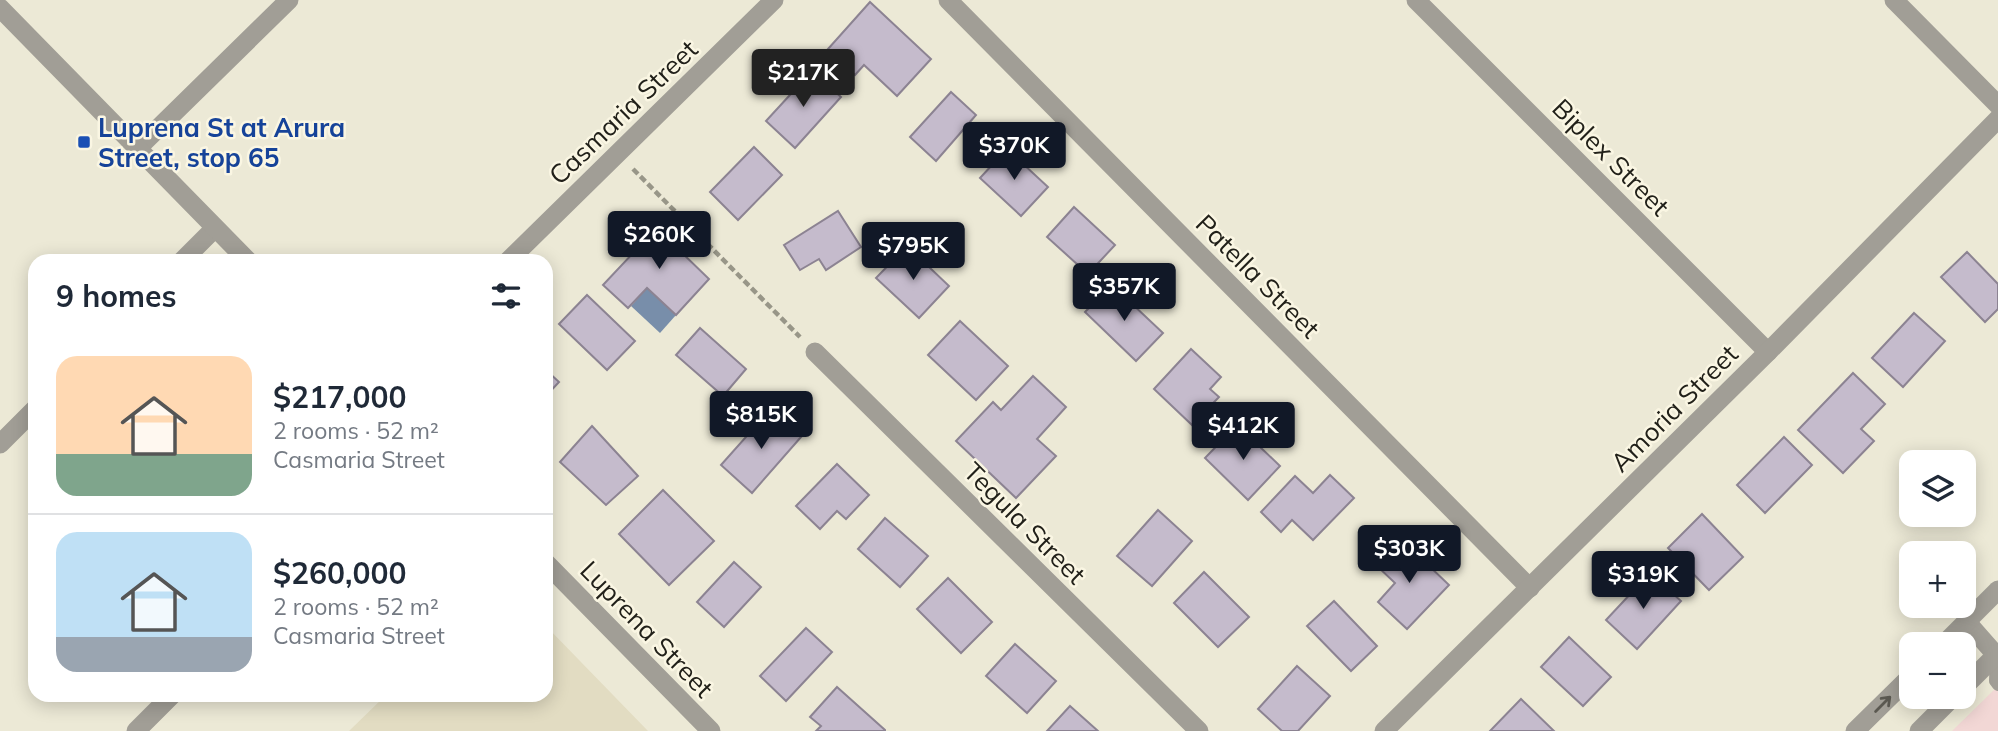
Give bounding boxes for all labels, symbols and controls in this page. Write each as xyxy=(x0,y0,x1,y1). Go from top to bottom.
street label: Casmaria Street xyxy=(542,33,704,191)
pin: $217K xyxy=(754,50,852,109)
text: $217K xyxy=(768,57,838,86)
street label: Biplex Street xyxy=(1545,91,1677,223)
place label: Luprena St at Arura Street, stop 65 xyxy=(98,111,345,174)
pin: $370K xyxy=(965,122,1063,182)
text: $370K xyxy=(979,130,1049,159)
marker: Luprena St at Arura Street, stop 65 xyxy=(76,134,92,150)
street label: Patella Street xyxy=(1189,207,1327,345)
pin: $260K xyxy=(610,212,708,271)
text: $260K xyxy=(624,219,694,248)
pin: $795K xyxy=(864,222,962,282)
text: $795K xyxy=(878,230,948,259)
pin: $357K xyxy=(1075,264,1173,323)
text: $357K xyxy=(1089,271,1159,300)
text: 9 homes xyxy=(56,277,177,315)
icon: filters xyxy=(487,277,525,315)
street label: Amoria Street xyxy=(1603,337,1745,479)
text: $217,000 xyxy=(273,378,406,416)
icon: home xyxy=(112,384,196,468)
pin: $815K xyxy=(712,392,810,451)
text: $815K xyxy=(726,399,796,428)
pin: $412K xyxy=(1194,402,1292,462)
text: $412K xyxy=(1208,410,1278,439)
text: 2 rooms · 52 m² xyxy=(273,416,439,445)
text: Casmaria Street xyxy=(273,445,445,474)
map controls xyxy=(1899,450,1976,709)
button: layers xyxy=(1899,450,1976,527)
street label: Tegula Street xyxy=(957,455,1093,591)
pin: $303K xyxy=(1360,526,1458,585)
text: $303K xyxy=(1374,533,1444,562)
button: + xyxy=(1899,541,1976,618)
pin: $319K xyxy=(1594,552,1692,611)
text: $260,000 xyxy=(273,554,406,592)
street label: Luprena Street xyxy=(573,554,721,704)
text: $319K xyxy=(1608,559,1678,588)
icon: home xyxy=(112,560,196,644)
text: 2 rooms · 52 m² xyxy=(273,592,439,621)
text: Casmaria Street xyxy=(273,621,445,650)
button: − xyxy=(1899,632,1976,709)
one-way arrow xyxy=(1875,695,1892,712)

